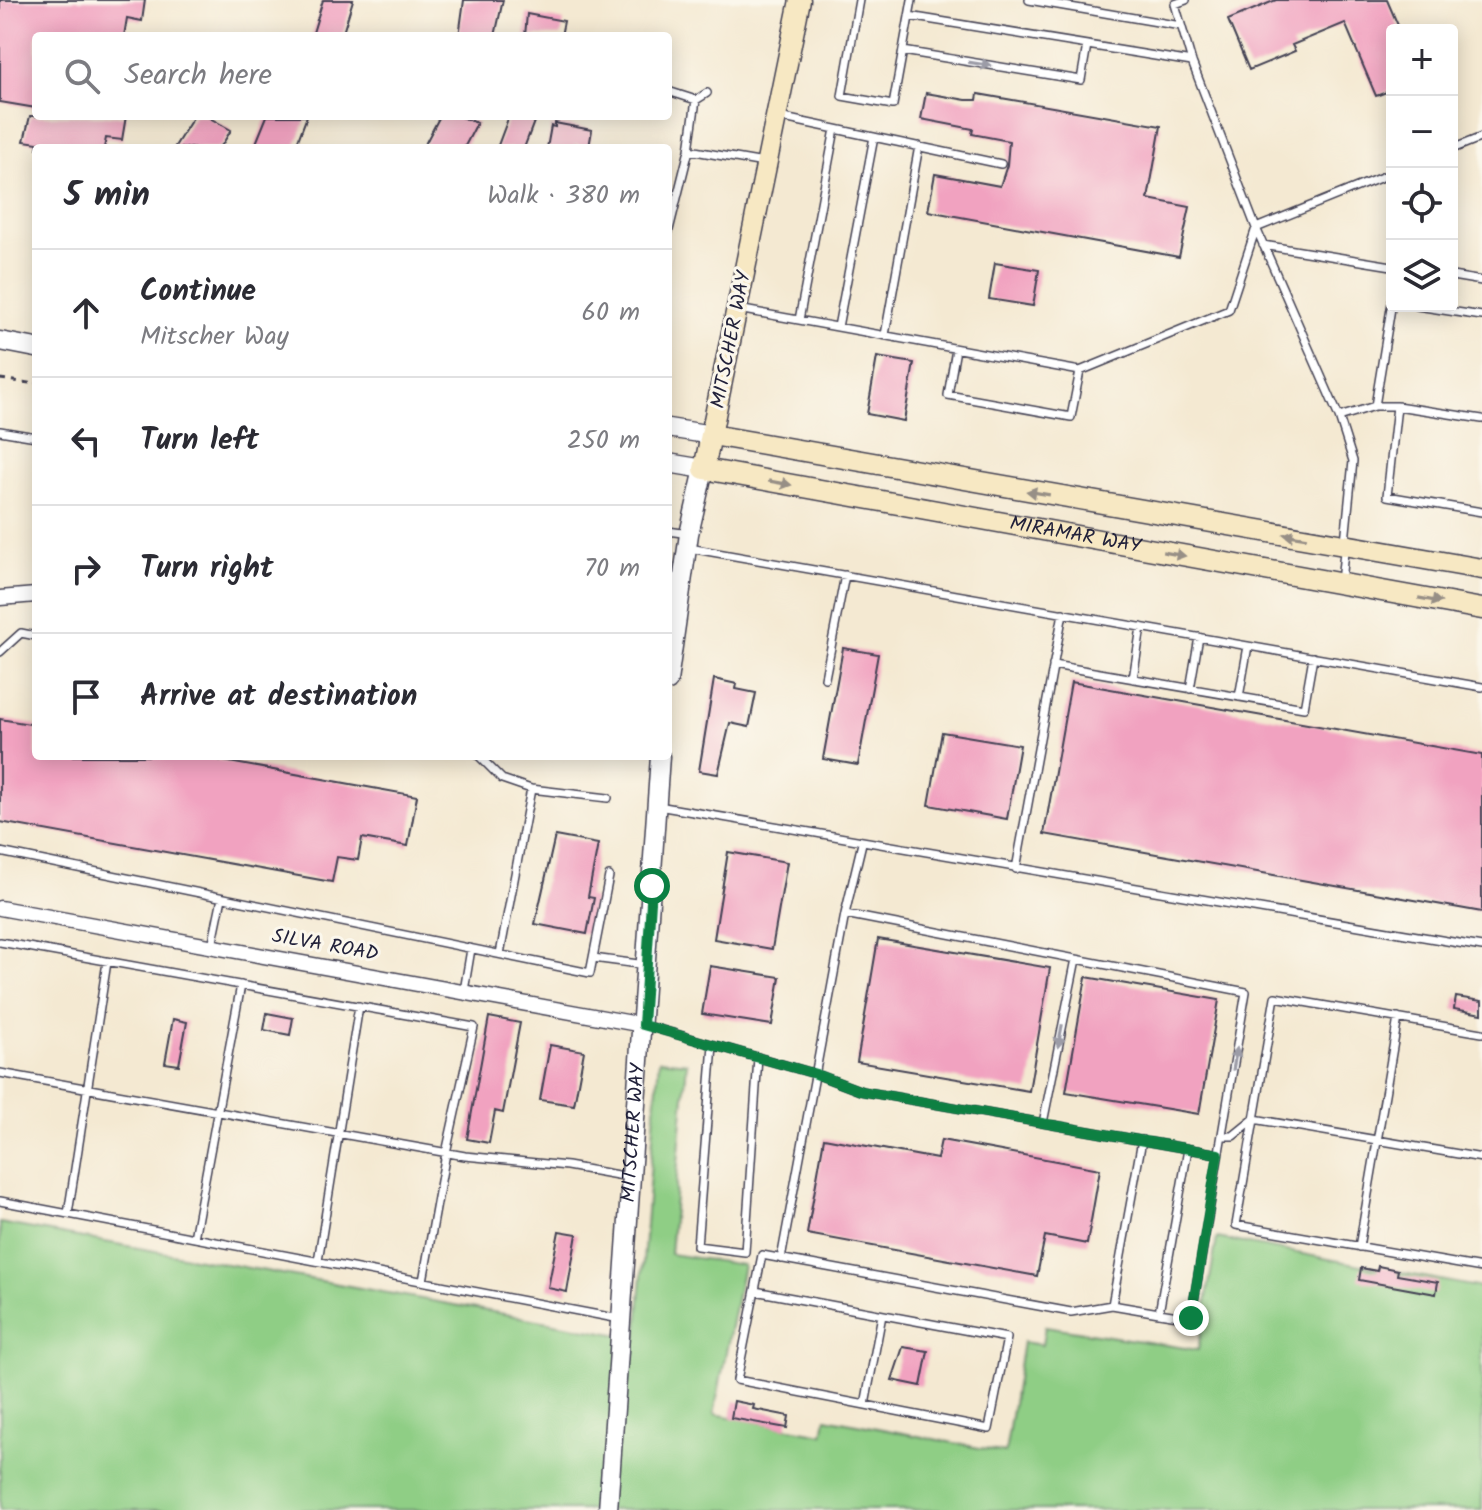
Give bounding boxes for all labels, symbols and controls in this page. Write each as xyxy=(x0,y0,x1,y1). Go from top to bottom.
map controls xyxy=(1386,24,1458,312)
button: + xyxy=(1386,24,1458,96)
search box xyxy=(32,32,672,120)
text: Search here xyxy=(124,52,272,100)
icon: search xyxy=(60,54,104,98)
one-way arrow xyxy=(967,58,992,70)
button: − xyxy=(1386,96,1458,168)
button: locate xyxy=(1386,168,1458,240)
text: 5 min xyxy=(64,169,150,223)
text: Walk · 380 m xyxy=(487,175,640,217)
button: layers xyxy=(1386,240,1458,312)
street label: MITSCHER WAY xyxy=(703,267,761,411)
text: Continue xyxy=(140,268,256,316)
icon: ahead xyxy=(64,291,108,335)
text: 60 m xyxy=(581,292,640,334)
text: Mitscher Way xyxy=(140,316,289,358)
text: Turn left xyxy=(140,417,259,465)
icon: left xyxy=(64,419,108,463)
text: 250 m xyxy=(567,420,640,462)
one-way arrow xyxy=(768,477,793,489)
one-way arrow xyxy=(1026,486,1051,499)
street label: MIRAMAR WAY xyxy=(1007,508,1145,564)
one-way arrow xyxy=(1282,529,1307,542)
text: Turn right xyxy=(140,545,273,593)
icon: right xyxy=(64,547,108,591)
text: 70 m xyxy=(584,548,640,590)
one-way arrow xyxy=(1162,548,1187,560)
one-way arrow xyxy=(1418,594,1443,606)
text: Arrive at destination xyxy=(140,673,417,721)
icon: arrive xyxy=(64,675,108,719)
route start xyxy=(634,868,670,904)
street label: SILVA ROAD xyxy=(269,921,381,971)
one-way arrow xyxy=(1053,1023,1066,1048)
one-way arrow xyxy=(1229,1046,1241,1071)
street label: MITSCHER WAY xyxy=(613,1061,655,1204)
route end xyxy=(1173,1300,1209,1336)

